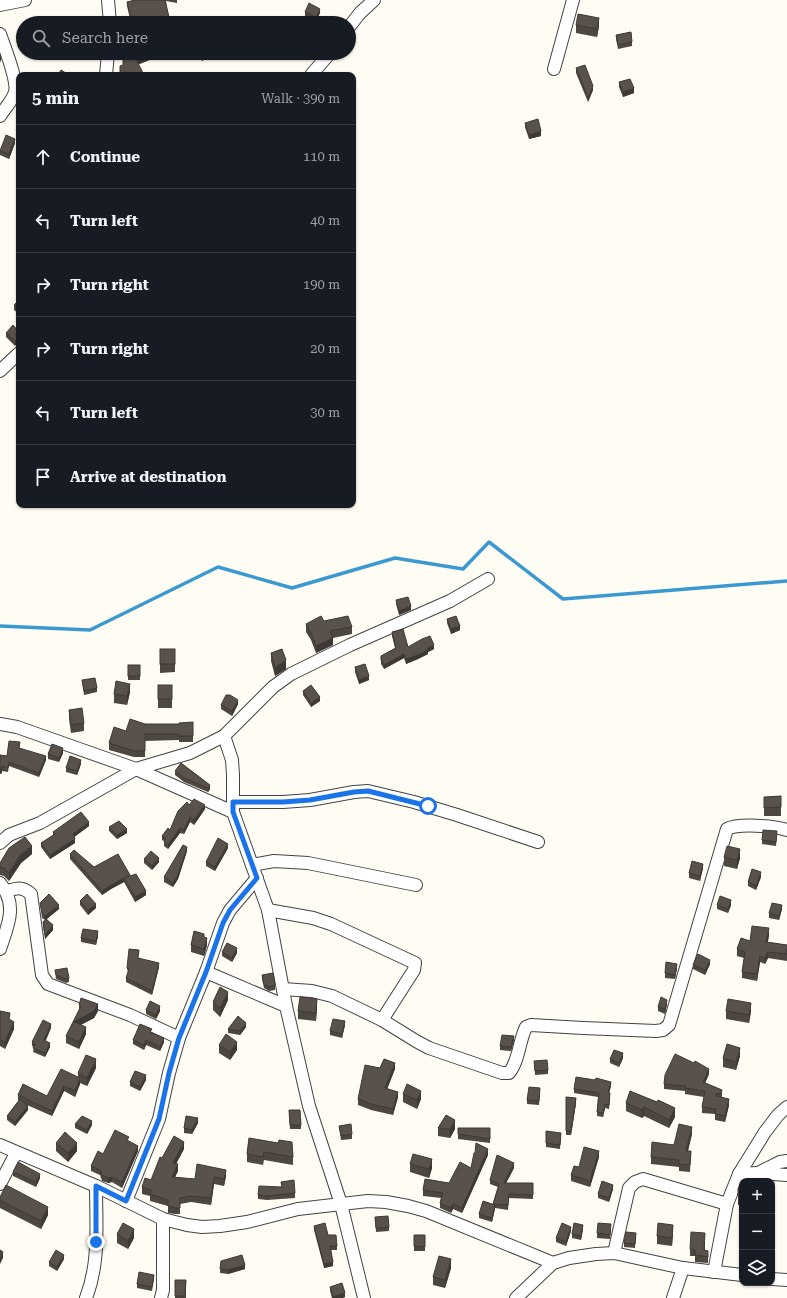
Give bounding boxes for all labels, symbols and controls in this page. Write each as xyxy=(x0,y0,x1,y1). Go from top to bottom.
search box xyxy=(16,16,356,60)
icon: search xyxy=(30,27,52,49)
text: Search here xyxy=(62,29,148,47)
text: 5 min xyxy=(32,88,79,108)
text: Walk · 390 m xyxy=(261,91,340,106)
icon: ahead xyxy=(32,146,54,168)
text: Continue xyxy=(70,148,140,166)
text: 110 m xyxy=(303,149,340,164)
icon: left xyxy=(32,210,54,232)
text: Turn left xyxy=(70,212,138,230)
text: 40 m xyxy=(310,213,340,228)
icon: right xyxy=(32,274,54,296)
text: Turn right xyxy=(70,276,149,294)
text: 190 m xyxy=(303,277,340,292)
icon: right xyxy=(32,338,54,360)
text: Turn right xyxy=(70,340,149,358)
text: 20 m xyxy=(310,341,340,356)
icon: left xyxy=(32,402,54,424)
text: Turn left xyxy=(70,404,138,422)
text: 30 m xyxy=(310,405,340,420)
icon: arrive xyxy=(32,466,54,488)
text: Arrive at destination xyxy=(70,468,226,486)
route start xyxy=(419,797,437,815)
map controls xyxy=(739,1178,775,1286)
button: + xyxy=(739,1178,775,1214)
button: − xyxy=(739,1214,775,1250)
route end xyxy=(87,1233,105,1251)
button: layers xyxy=(739,1250,775,1286)

